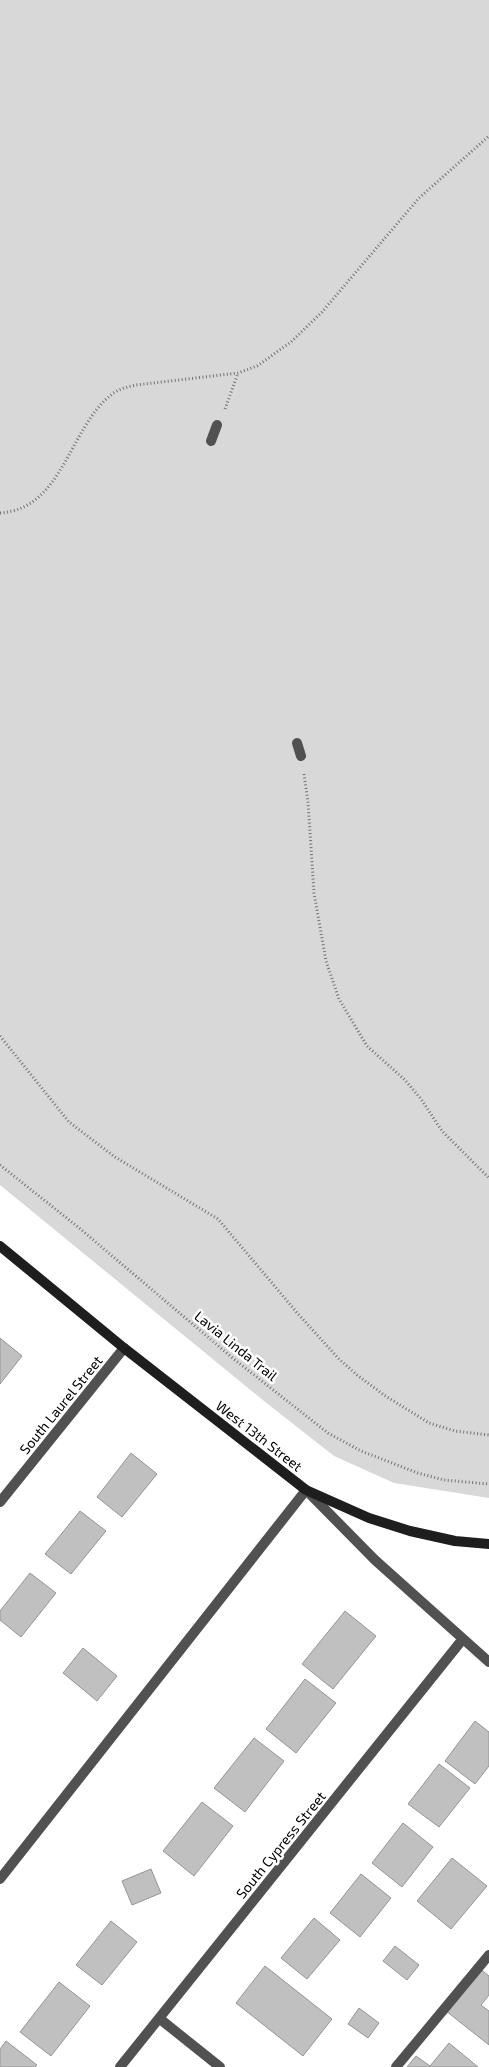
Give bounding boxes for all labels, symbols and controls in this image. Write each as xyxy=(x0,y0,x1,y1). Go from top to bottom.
street label: Lavia Linda Trail xyxy=(191,1307,282,1385)
street label: South Laurel Street xyxy=(16,1352,106,1457)
street label: West 13th Street xyxy=(213,1397,306,1475)
street label: South Cypress Street xyxy=(232,1788,329,1902)

